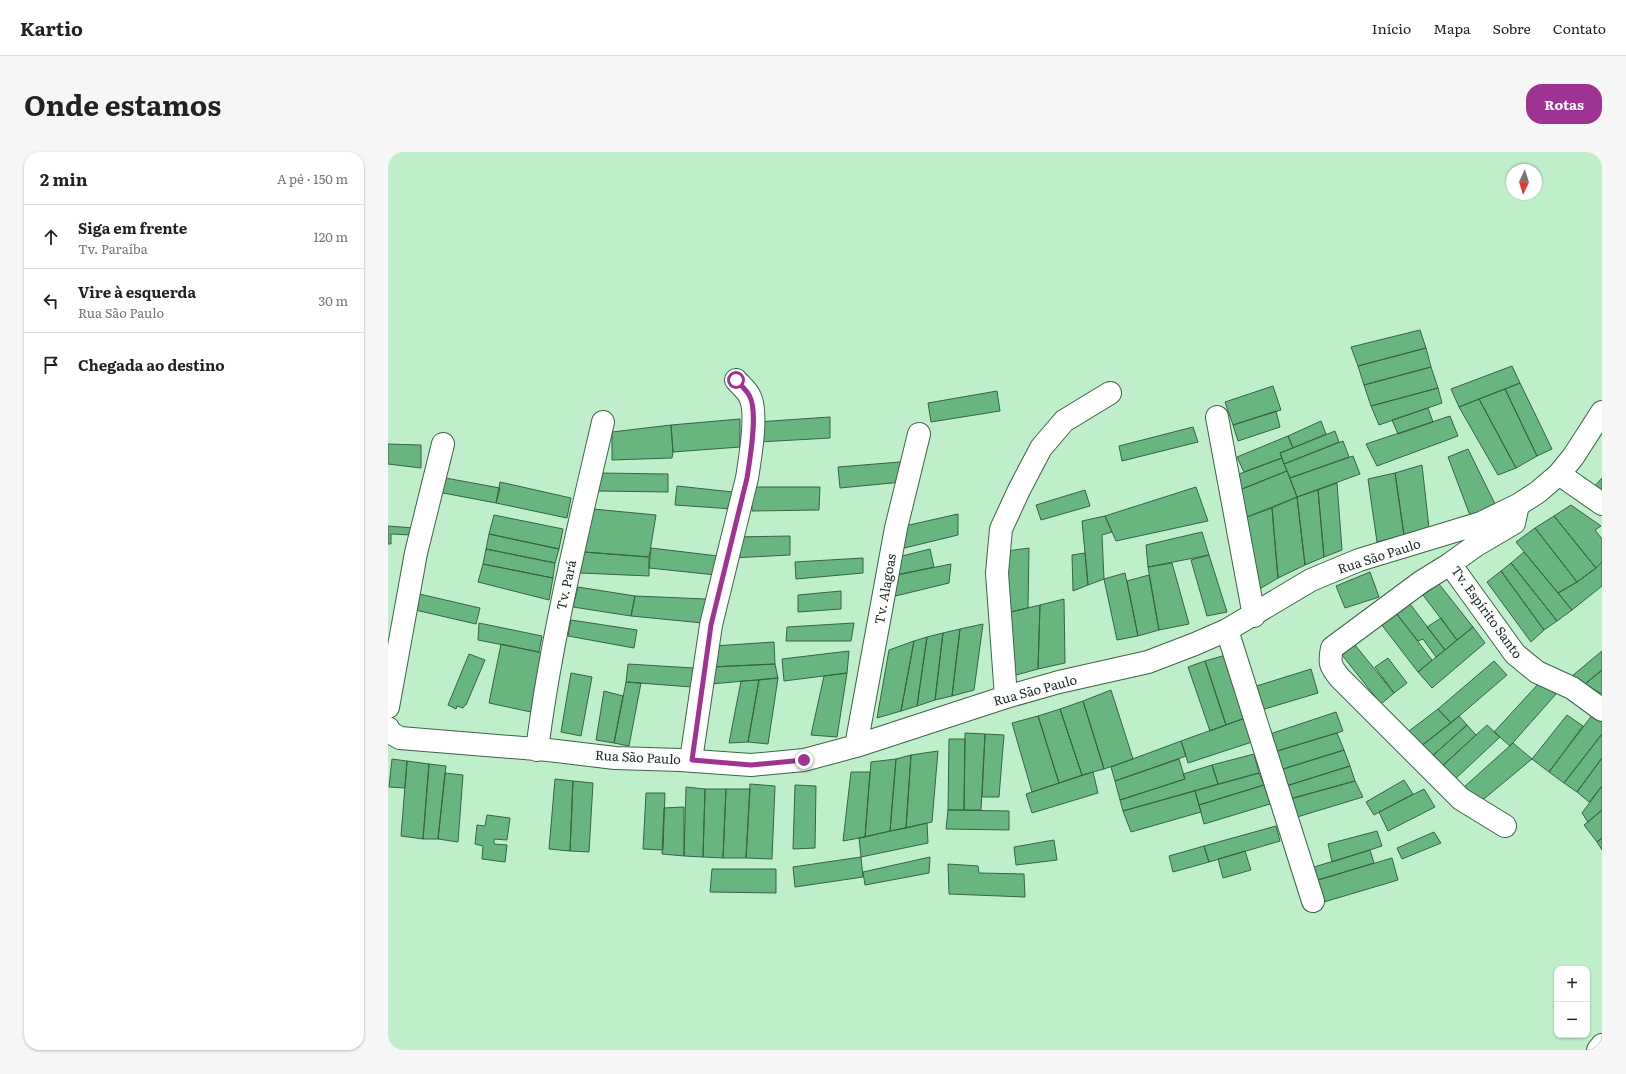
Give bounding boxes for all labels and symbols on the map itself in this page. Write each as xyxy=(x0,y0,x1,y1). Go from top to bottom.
north arrow xyxy=(1506,164,1542,200)
route start xyxy=(727,371,745,389)
street label: Rua São Paulo xyxy=(1335,533,1423,578)
street label: Tv. Alagoas xyxy=(869,552,900,626)
street label: Tv. Pará xyxy=(551,558,580,612)
street label: Tv. Espírito Santo xyxy=(1447,561,1528,662)
street label: Rua São Paulo xyxy=(991,669,1079,710)
street label: Rua São Paulo xyxy=(595,745,682,768)
route end xyxy=(795,751,813,769)

